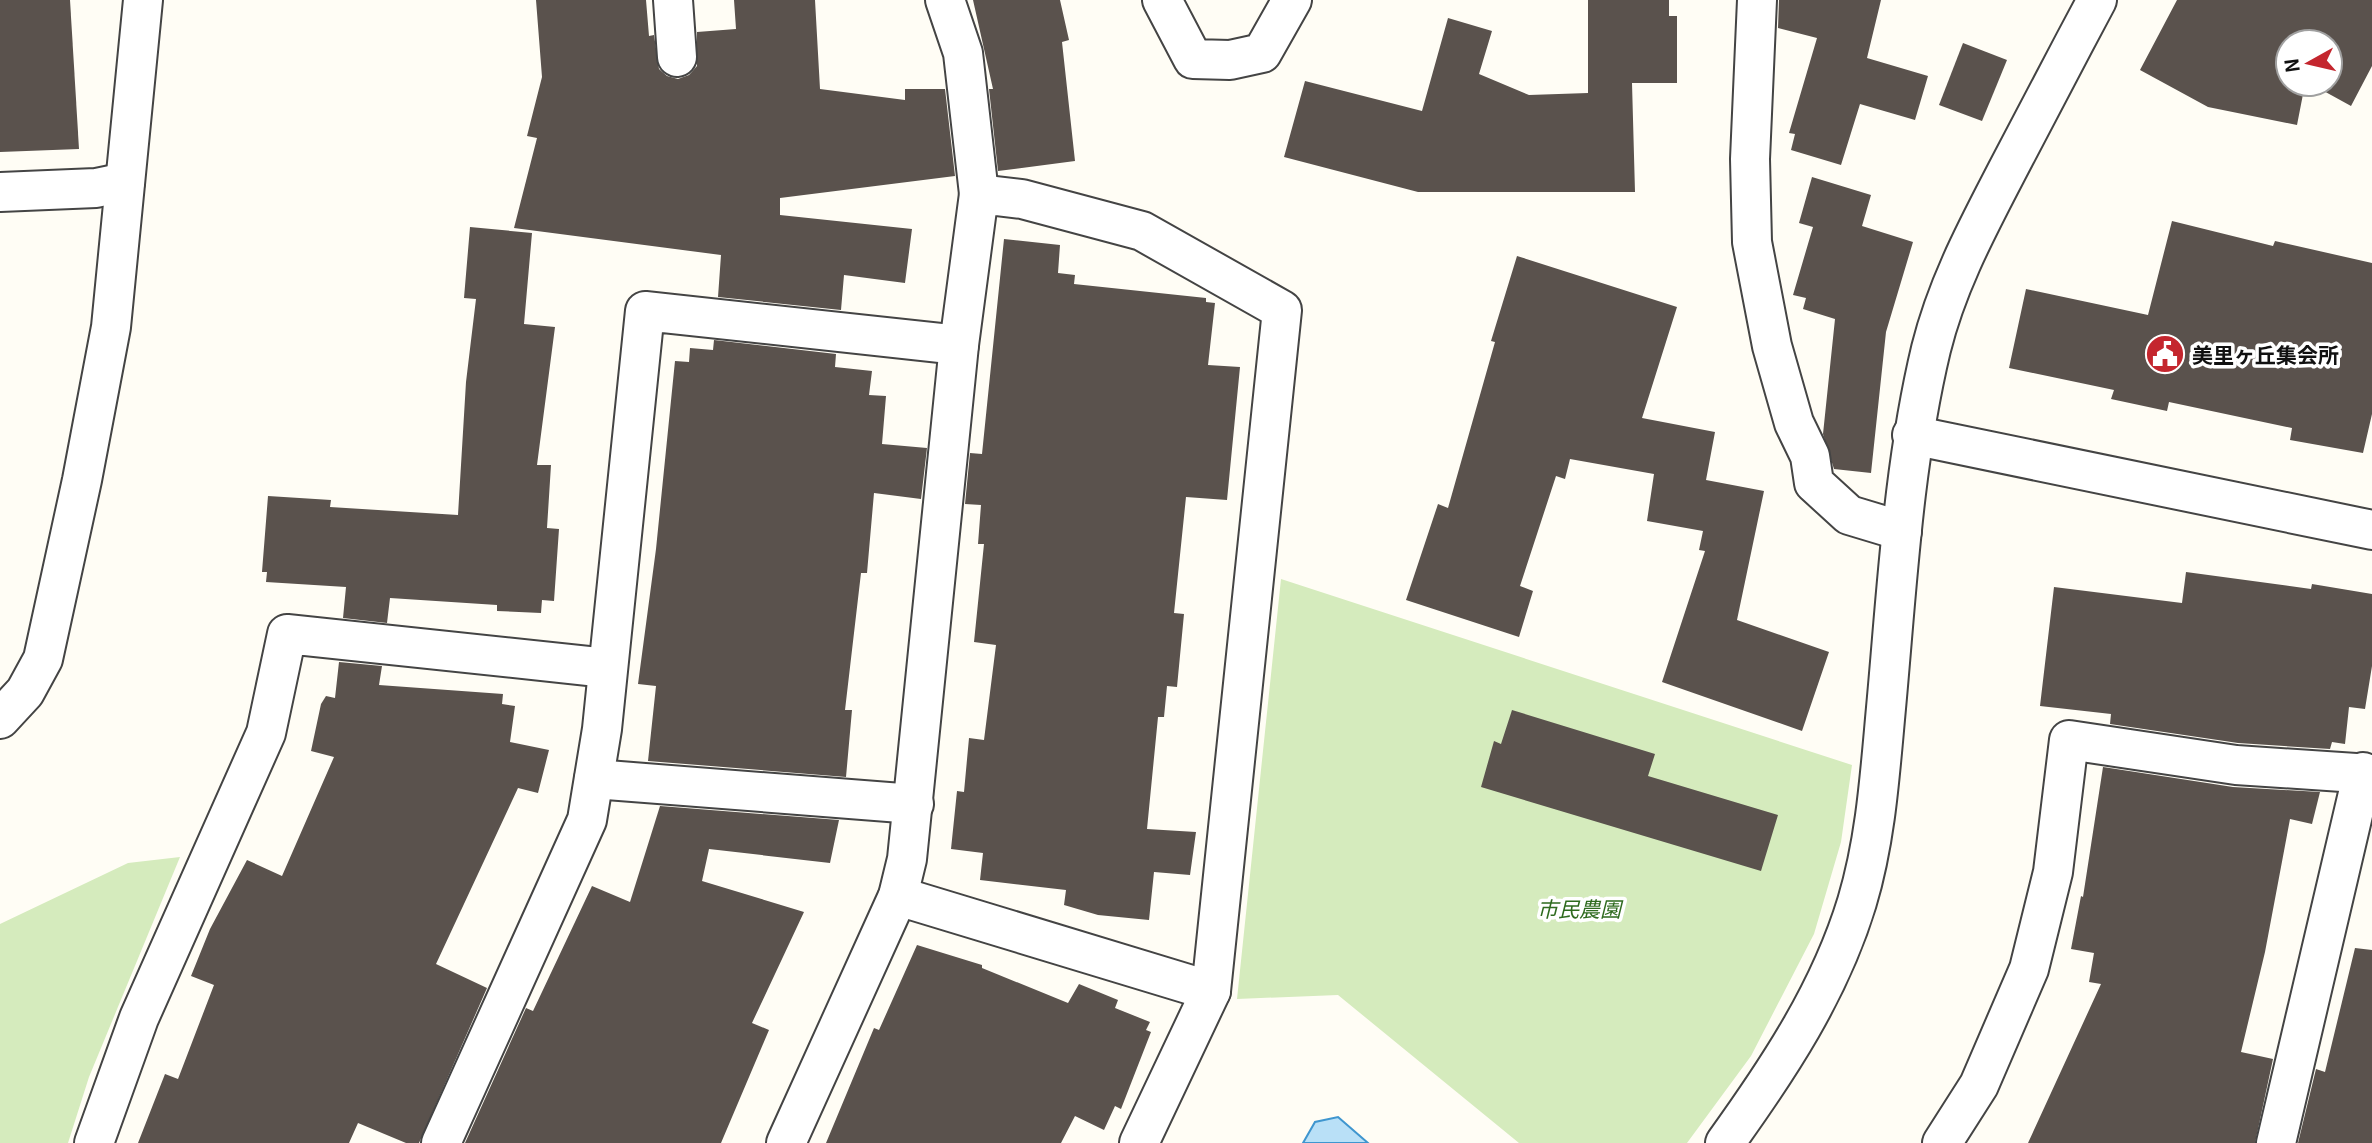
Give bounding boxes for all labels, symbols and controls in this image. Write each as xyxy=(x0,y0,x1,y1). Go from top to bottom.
north arrow xyxy=(2274,28,2344,98)
text: N xyxy=(2276,57,2305,75)
public building icon: 美里ヶ丘集会所 xyxy=(2144,333,2186,375)
place label: 美里ヶ丘集会所 xyxy=(2192,339,2339,369)
park label: 市民農園 xyxy=(1537,893,1624,923)

